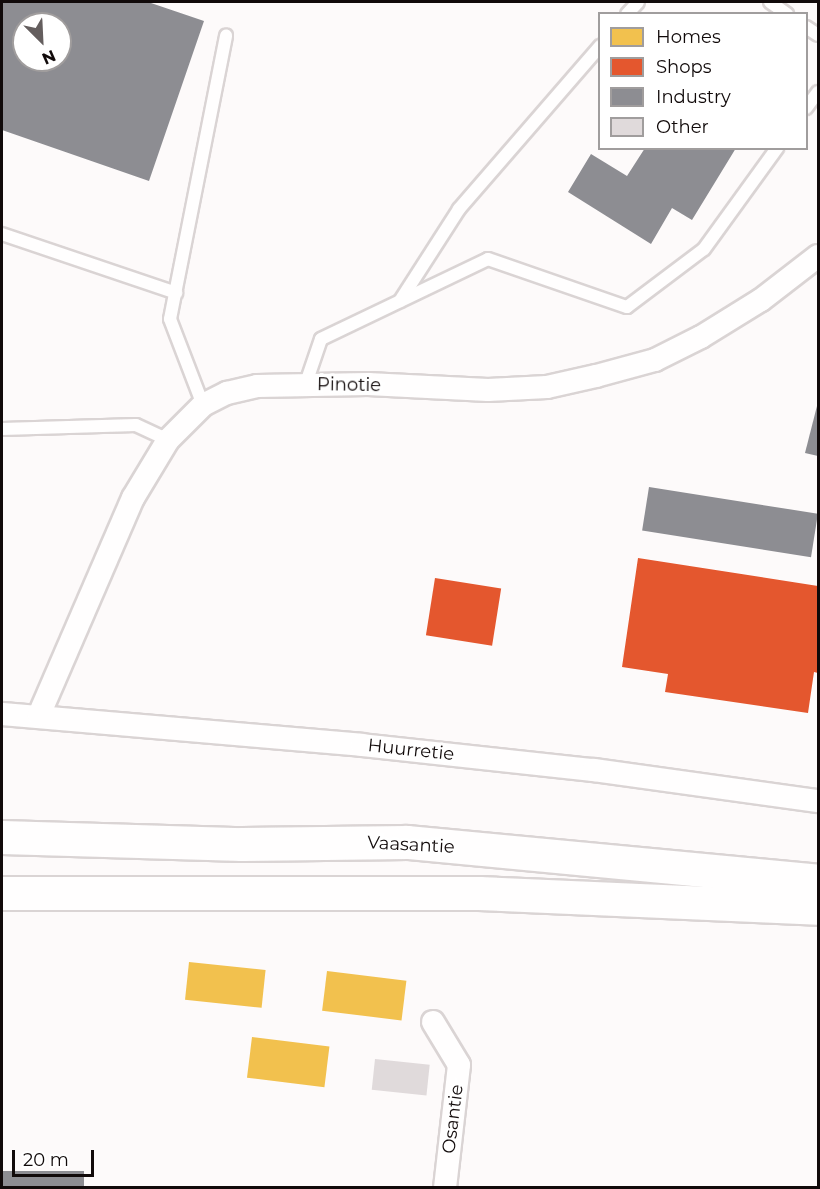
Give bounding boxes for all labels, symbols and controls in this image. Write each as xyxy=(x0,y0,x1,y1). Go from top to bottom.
north arrow xyxy=(12,12,72,72)
legend xyxy=(598,12,808,150)
text: Homes xyxy=(656,26,721,48)
text: N xyxy=(39,46,58,68)
text: Shops xyxy=(656,56,712,78)
text: Industry xyxy=(656,86,731,108)
text: Other xyxy=(656,116,709,138)
street label: Pinotie xyxy=(317,374,381,396)
street label: Huurretie xyxy=(367,735,455,765)
street label: Vaasantie xyxy=(367,832,455,858)
street label: Osantie xyxy=(438,1083,468,1155)
scale bar xyxy=(15,1138,98,1176)
text: 20 m xyxy=(23,1149,69,1171)

